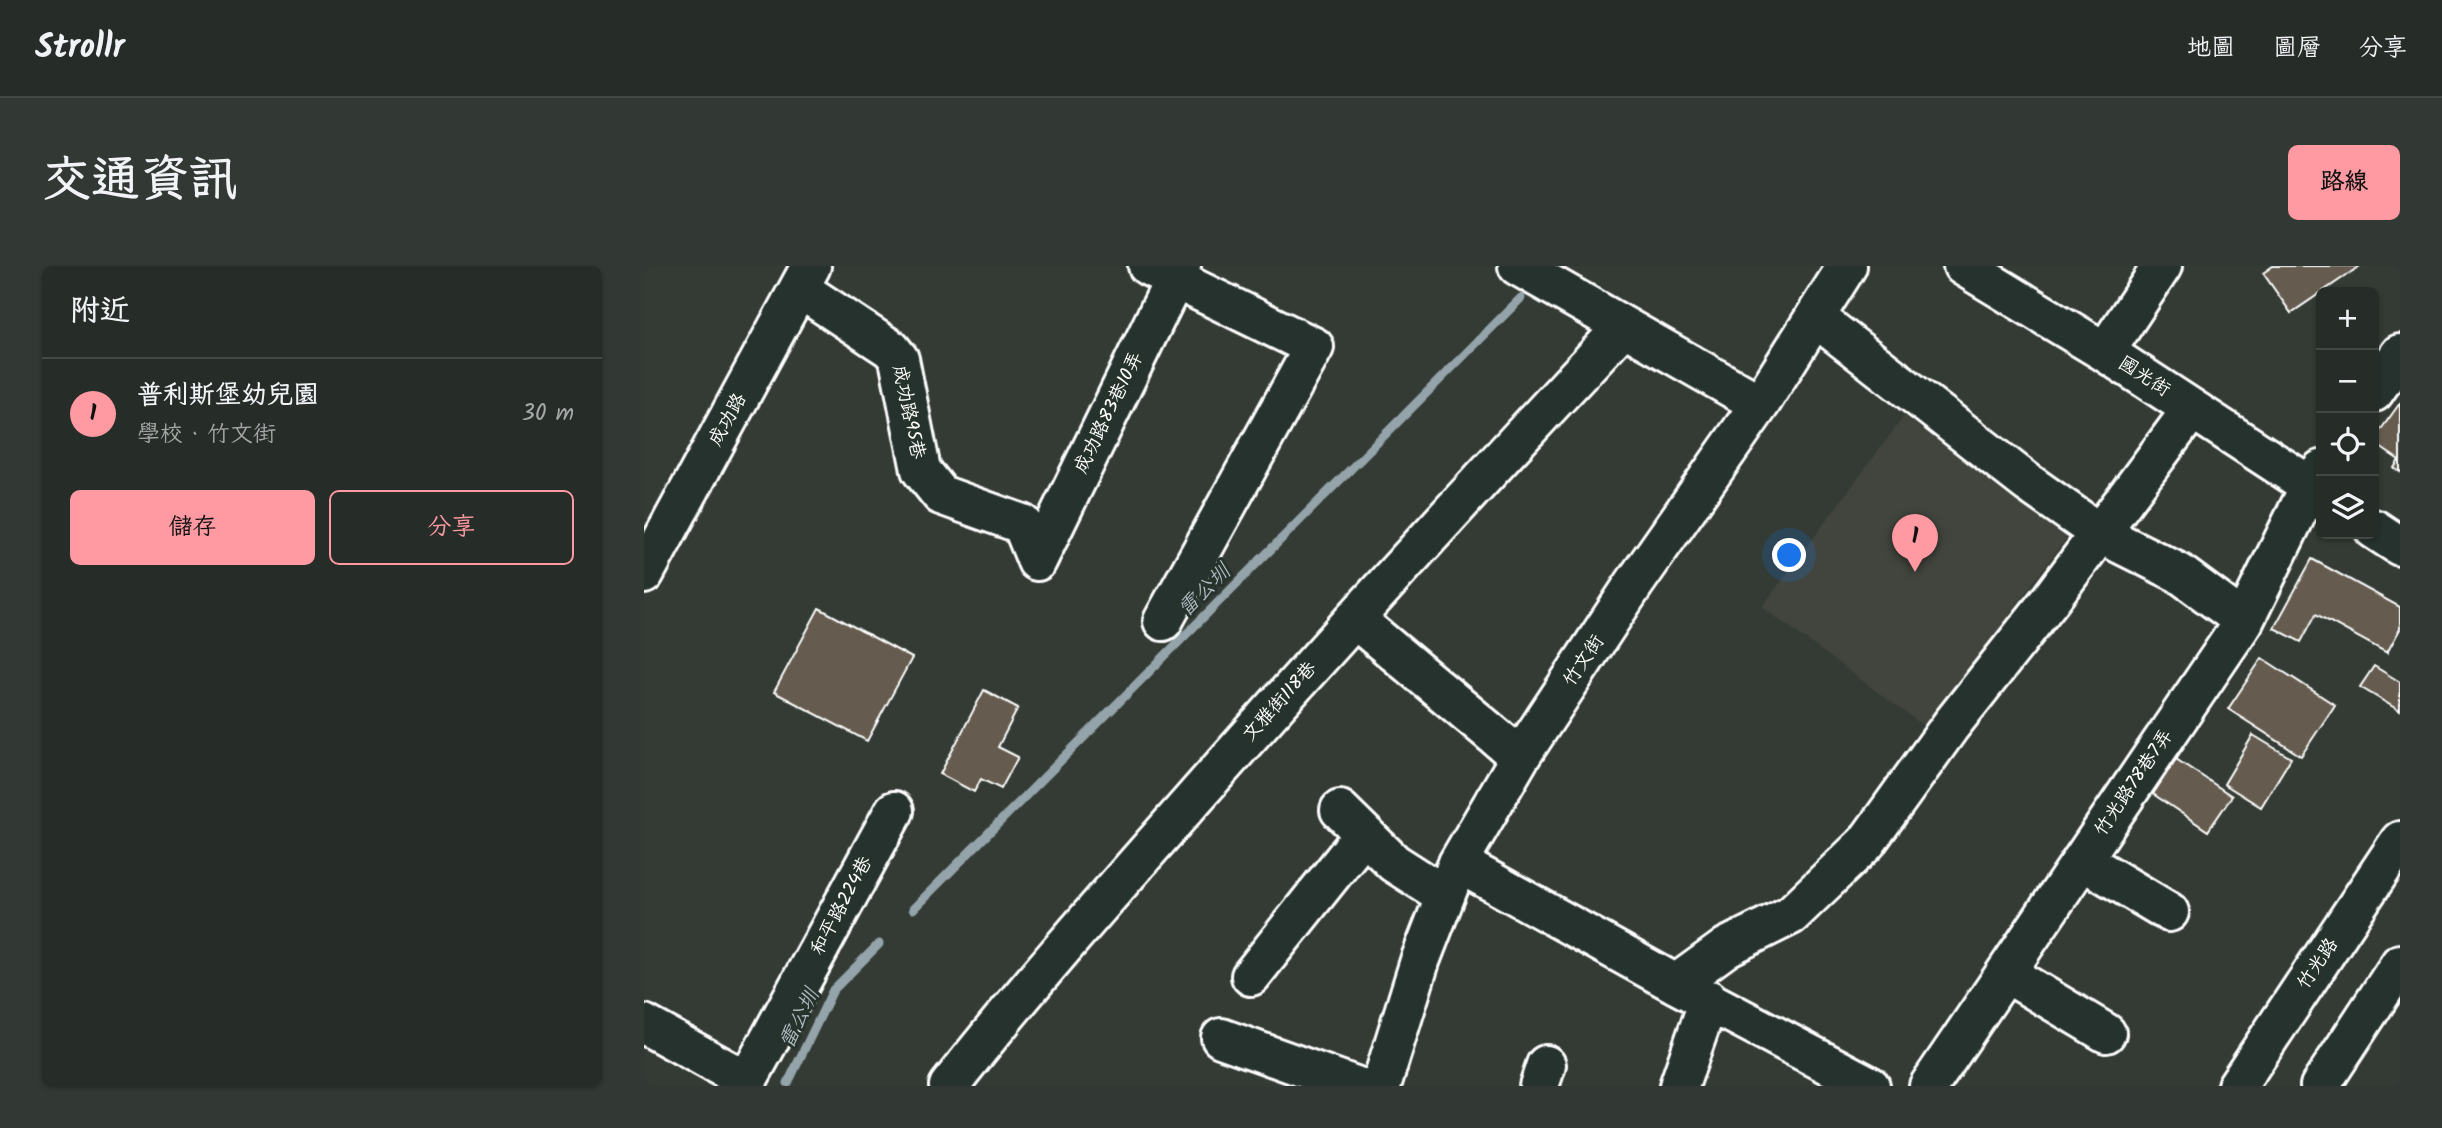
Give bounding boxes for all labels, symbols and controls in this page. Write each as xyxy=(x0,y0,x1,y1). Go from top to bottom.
text: Strollr xyxy=(35,22,125,75)
text: 地圖 xyxy=(2187,29,2235,68)
text: 圖層 xyxy=(2273,29,2321,68)
text: 分享 xyxy=(2359,29,2407,68)
text: 交通資訊 xyxy=(42,143,238,221)
button: 路線 xyxy=(2288,145,2400,220)
map controls xyxy=(2316,287,2379,539)
button: + xyxy=(2316,287,2379,350)
text: 附近 xyxy=(70,288,130,336)
street label: 成功路83巷10弄 xyxy=(1066,347,1152,479)
street label: 國光街 xyxy=(2112,349,2176,405)
button: − xyxy=(2316,350,2379,413)
street label: 成功路95巷 xyxy=(883,362,933,462)
text: 普利斯堡幼兒園 xyxy=(137,375,319,417)
street label: 成功路 xyxy=(701,388,755,452)
text: 1 xyxy=(90,396,96,432)
text: 30 m xyxy=(522,396,574,432)
button: locate xyxy=(2316,413,2379,476)
text: 學校 · 竹文街 xyxy=(137,417,276,453)
button: layers xyxy=(2316,476,2379,539)
button: 儲存 xyxy=(70,490,315,565)
button: 分享 xyxy=(329,490,574,565)
pin: 1 xyxy=(1892,514,1938,572)
your location xyxy=(1772,538,1806,572)
water label: 雷公圳 xyxy=(1171,556,1240,625)
street label: 竹文街 xyxy=(1556,629,1612,693)
street label: 文雅街118巷 xyxy=(1236,655,1324,749)
street label: 竹光路78巷7弄 xyxy=(2087,723,2181,843)
street label: 和平路224巷 xyxy=(803,851,881,961)
street label: 竹光路 xyxy=(2290,932,2346,996)
water label: 雷公圳 xyxy=(771,982,830,1055)

